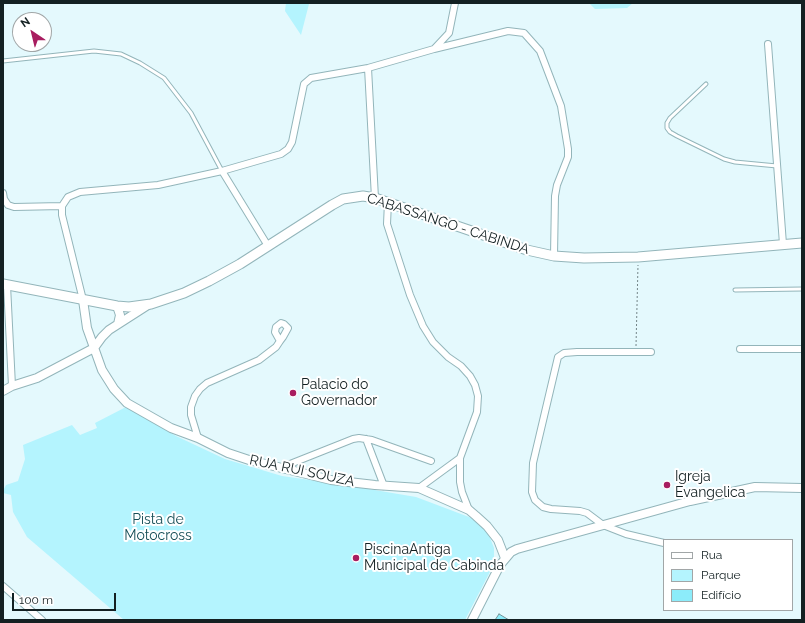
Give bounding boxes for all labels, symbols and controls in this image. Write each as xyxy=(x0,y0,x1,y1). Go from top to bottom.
north arrow xyxy=(12,12,52,52)
text: N xyxy=(18,15,33,30)
street label: CABASSANGO - CABINDA xyxy=(365,190,531,258)
place label: Palacio do Governador xyxy=(301,377,377,410)
marker: Palacio do Governador xyxy=(288,388,298,398)
street label: RUA RUI SOUZA xyxy=(248,452,356,490)
place label: Igreja Evangelica xyxy=(675,469,745,502)
marker: Igreja Evangelica xyxy=(662,480,672,490)
park label: Pista de Motocross xyxy=(124,512,192,544)
legend xyxy=(663,539,793,611)
place label: PiscinaAntiga Municipal de Cabinda xyxy=(364,542,504,574)
text: Rua xyxy=(701,548,722,562)
marker: PiscinaAntiga Municipal de Cabinda xyxy=(351,553,361,563)
text: Parque xyxy=(701,568,741,582)
scale bar xyxy=(14,585,118,611)
text: Edifício xyxy=(701,588,741,602)
text: 100 m xyxy=(19,593,53,607)

